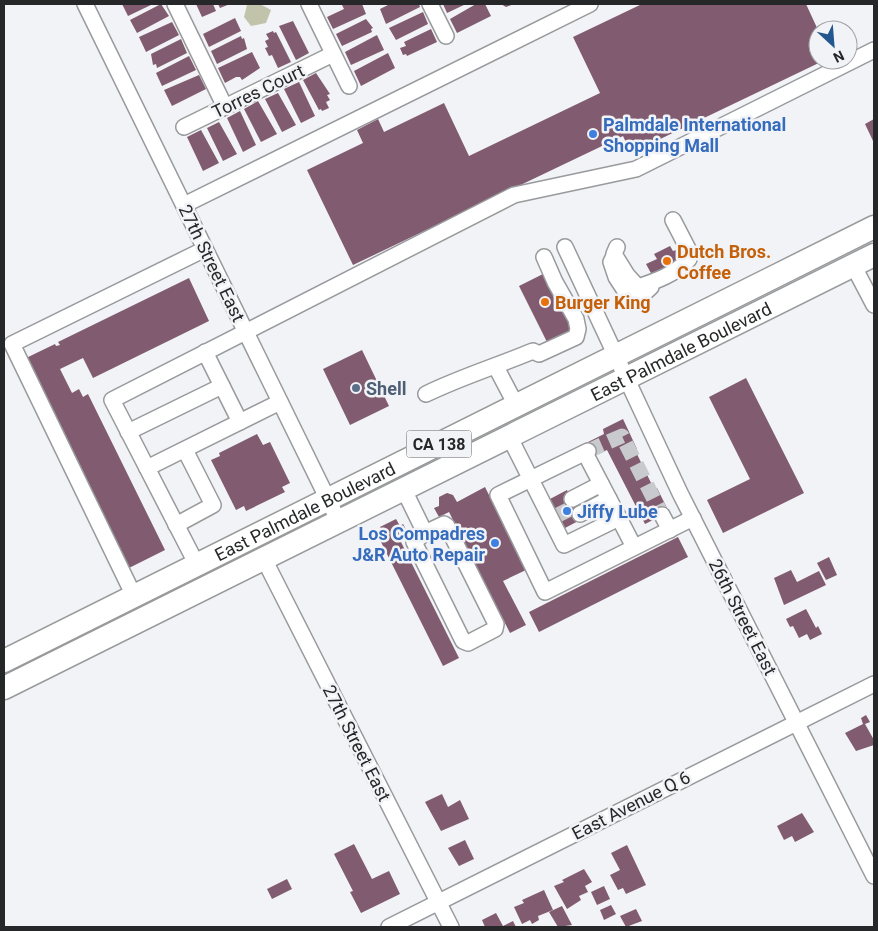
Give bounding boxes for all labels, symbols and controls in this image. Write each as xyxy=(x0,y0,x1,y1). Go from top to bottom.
north arrow xyxy=(808,20,858,70)
text: N xyxy=(831,47,847,66)
street label: Torres Court xyxy=(209,60,308,122)
place label: Palmdale International Shopping Mall xyxy=(603,114,786,156)
marker: Palmdale International Shopping Mall xyxy=(587,128,599,140)
street label: 27th Street East xyxy=(175,201,249,325)
place label: Dutch Bros. Coffee xyxy=(677,241,771,283)
marker: Dutch Bros. Coffee xyxy=(661,255,673,267)
place label: Burger King xyxy=(555,292,651,313)
marker: Burger King xyxy=(539,296,551,308)
street label: East Palmdale Boulevard xyxy=(587,297,775,405)
place label: Shell xyxy=(366,378,406,399)
marker: Shell xyxy=(350,382,362,394)
road number: CA 138 xyxy=(406,430,472,458)
street label: East Palmdale Boulevard xyxy=(211,457,398,565)
place label: Jiffy Lube xyxy=(577,501,658,522)
marker: Jiffy Lube xyxy=(561,505,573,517)
place label: Los Compadres J&R Auto Repair xyxy=(352,523,485,565)
marker: Los Compadres J&R Auto Repair xyxy=(489,537,501,549)
street label: 26th Street East xyxy=(705,555,781,679)
street label: 27th Street East xyxy=(319,681,395,805)
street label: East Avenue Q 6 xyxy=(568,766,694,844)

